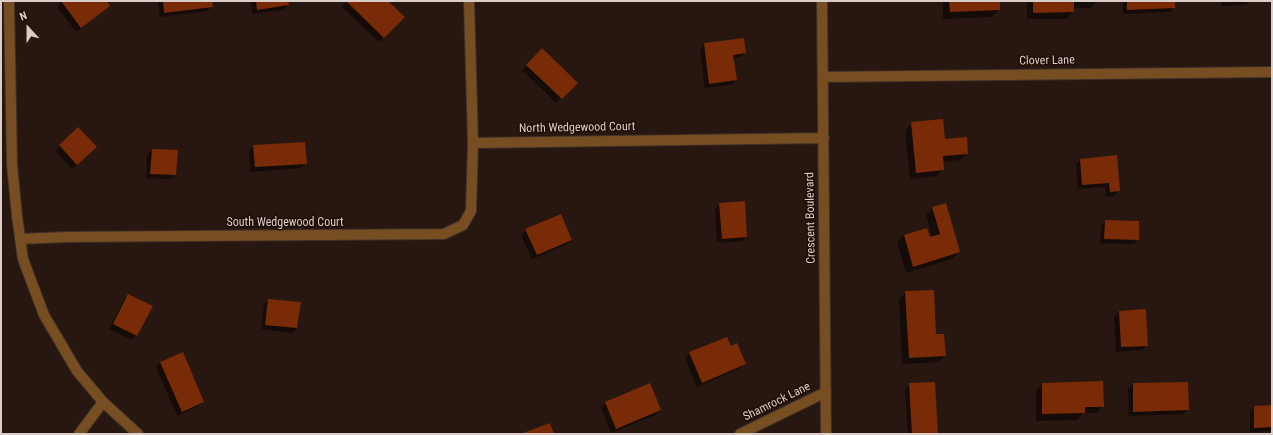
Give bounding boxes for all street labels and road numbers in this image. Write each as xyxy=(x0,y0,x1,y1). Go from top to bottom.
street label: Clover Lane xyxy=(1019,53,1075,69)
street label: North Wedgewood Court xyxy=(519,120,635,136)
street label: Crescent Boulevard xyxy=(803,172,819,264)
street label: South Wedgewood Court xyxy=(227,216,343,230)
street label: Shamrock Lane xyxy=(741,380,813,424)

